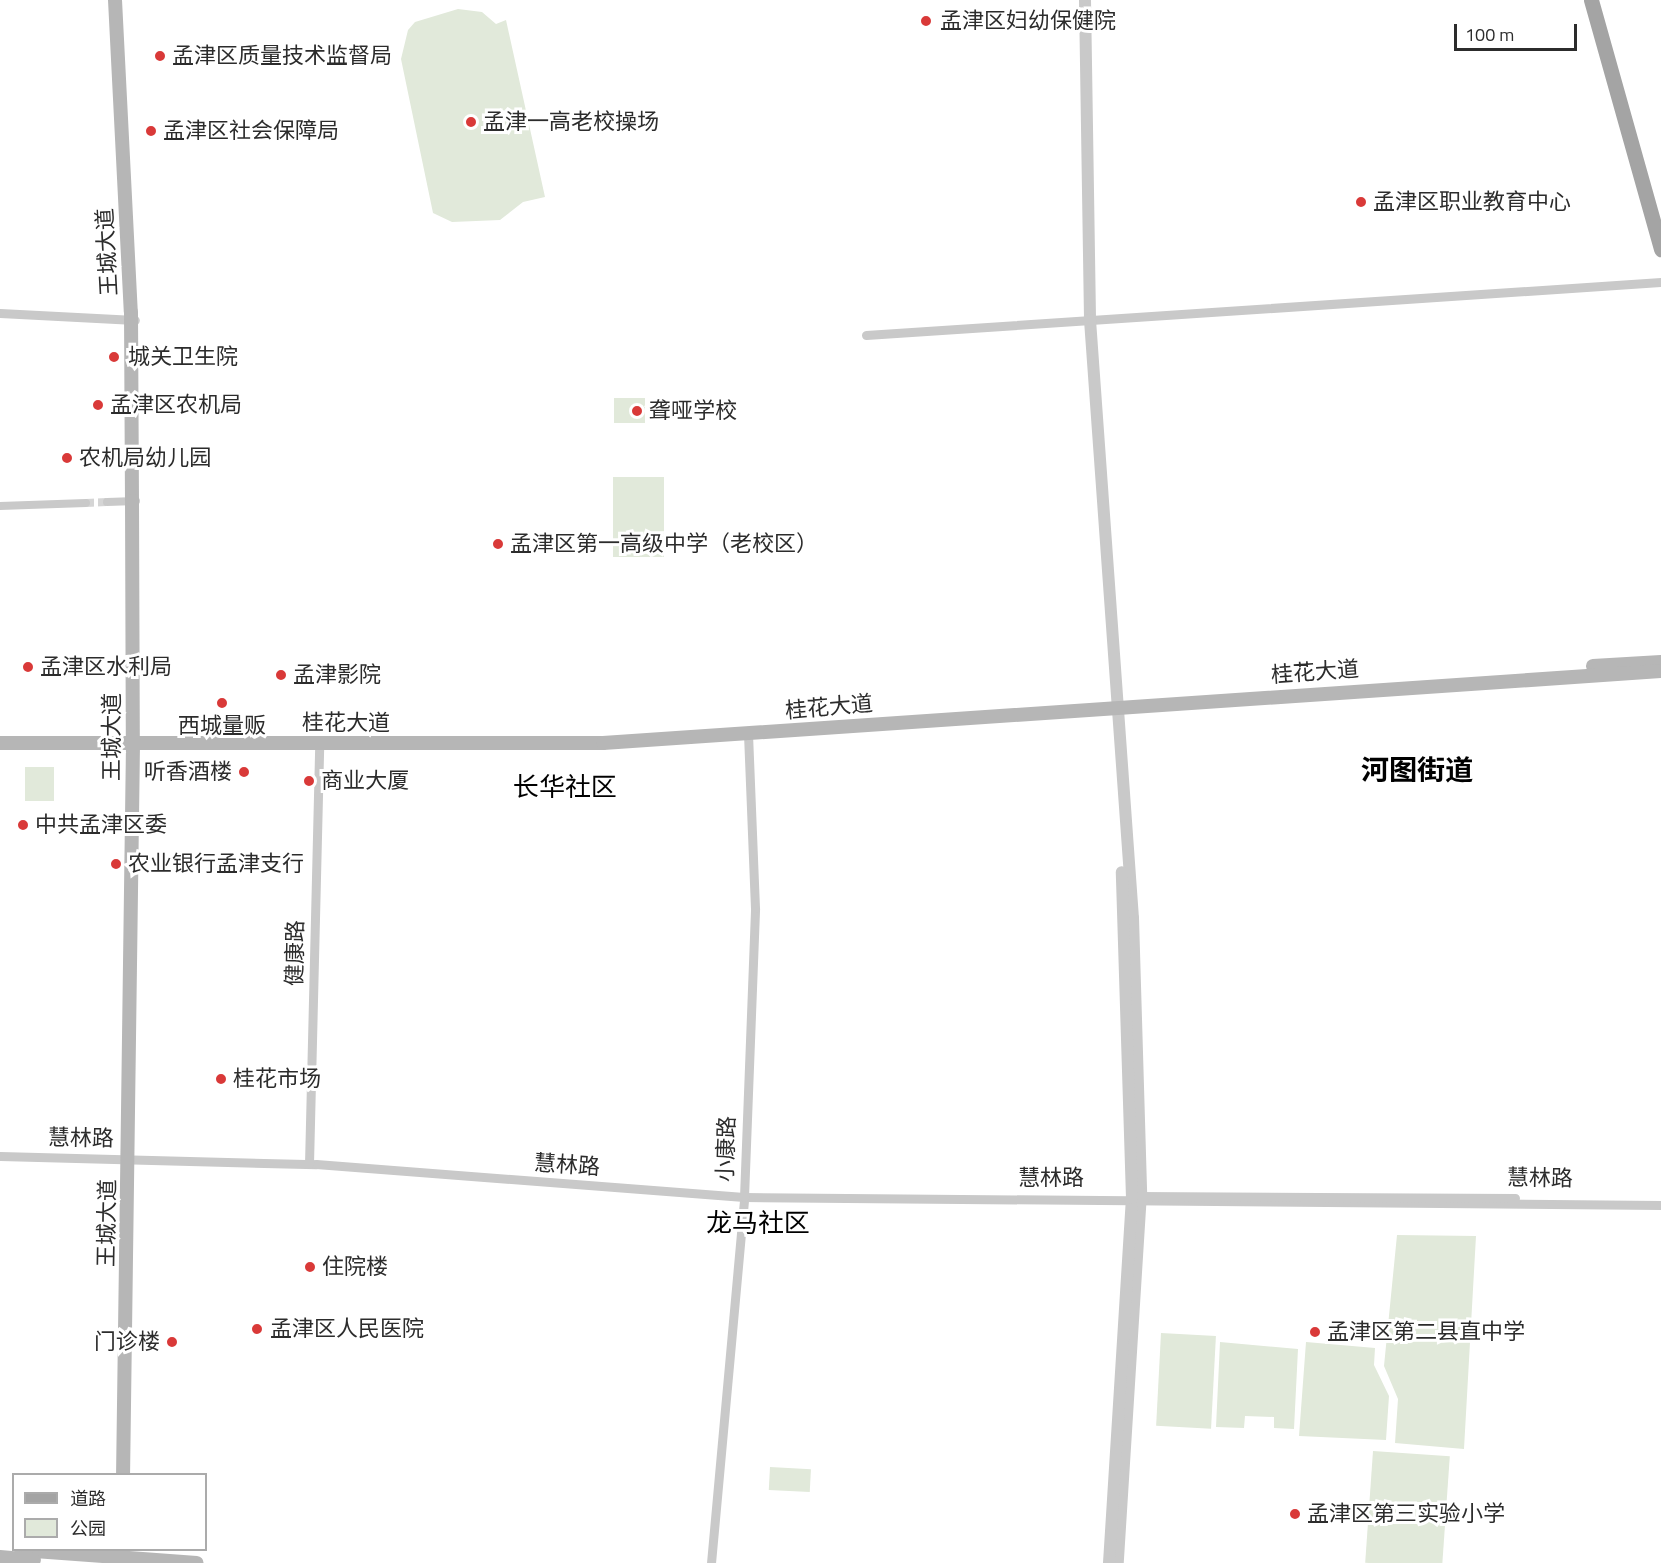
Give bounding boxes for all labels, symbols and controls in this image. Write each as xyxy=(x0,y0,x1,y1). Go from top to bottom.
place label: 孟津区妇幼保健院 xyxy=(940,8,1116,34)
marker: 孟津区妇幼保健院 xyxy=(917,12,935,30)
scale bar xyxy=(1457,12,1580,50)
text: 100 m xyxy=(1465,21,1514,48)
place label: 孟津区质量技术监督局 xyxy=(172,43,392,69)
marker: 孟津区质量技术监督局 xyxy=(153,49,167,63)
place label: 孟津一高老校操场 xyxy=(483,109,659,135)
marker: 孟津一高老校操场 xyxy=(464,115,478,129)
place label: 孟津区社会保障局 xyxy=(163,118,339,144)
marker: 孟津区社会保障局 xyxy=(144,124,158,138)
place label: 孟津区职业教育中心 xyxy=(1373,189,1571,215)
marker: 孟津区职业教育中心 xyxy=(1354,195,1368,209)
street label: 王城大道 xyxy=(92,207,122,297)
place label: 城关卫生院 xyxy=(128,344,238,370)
marker: 城关卫生院 xyxy=(105,348,123,366)
place label: 孟津区农机局 xyxy=(110,392,242,418)
marker: 孟津区农机局 xyxy=(91,398,105,412)
place label: 聋哑学校 xyxy=(649,398,737,424)
marker: 聋哑学校 xyxy=(630,404,644,418)
place label: 农机局幼儿园 xyxy=(79,445,211,471)
marker: 农机局幼儿园 xyxy=(60,451,74,465)
place label: 孟津区第一高级中学（老校区） xyxy=(510,531,818,557)
marker: 孟津区第一高级中学（老校区） xyxy=(491,537,505,551)
place label: 孟津区水利局 xyxy=(40,654,172,680)
street label: 桂花大道 xyxy=(1270,656,1360,688)
marker: 孟津区水利局 xyxy=(21,660,35,674)
place label: 孟津影院 xyxy=(293,662,381,688)
marker: 孟津影院 xyxy=(274,668,288,682)
street label: 桂花大道 xyxy=(784,690,874,724)
street label: 王城大道 xyxy=(99,693,125,781)
marker: 西城量贩 xyxy=(215,696,229,710)
street label: 桂花大道 xyxy=(302,710,390,736)
place label: 西城量贩 xyxy=(178,713,266,739)
district label: 河图街道 xyxy=(1361,753,1473,787)
place label: 听香酒楼 xyxy=(144,759,232,785)
marker: 听香酒楼 xyxy=(237,765,251,779)
place label: 商业大厦 xyxy=(321,768,409,794)
district label: 长华社区 xyxy=(513,771,617,803)
marker: 商业大厦 xyxy=(302,774,316,788)
place label: 中共孟津区委 xyxy=(35,812,167,838)
marker: 中共孟津区委 xyxy=(16,818,30,832)
place label: 农业银行孟津支行 xyxy=(128,851,304,877)
marker: 农业银行孟津支行 xyxy=(109,857,123,871)
street label: 健康路 xyxy=(281,920,309,986)
place label: 桂花市场 xyxy=(233,1066,321,1092)
marker: 桂花市场 xyxy=(214,1072,228,1086)
street label: 小康路 xyxy=(712,1116,740,1182)
street label: 慧林路 xyxy=(48,1124,114,1152)
street label: 慧林路 xyxy=(533,1150,601,1180)
street label: 慧林路 xyxy=(1507,1164,1573,1192)
street label: 慧林路 xyxy=(1018,1165,1084,1191)
street label: 王城大道 xyxy=(93,1179,121,1267)
district label: 龙马社区 xyxy=(706,1207,810,1239)
place label: 住院楼 xyxy=(322,1254,388,1280)
marker: 住院楼 xyxy=(303,1260,317,1274)
place label: 孟津区人民医院 xyxy=(270,1316,424,1342)
place label: 孟津区第二县直中学 xyxy=(1327,1319,1525,1345)
marker: 孟津区人民医院 xyxy=(248,1320,266,1338)
marker: 孟津区第二县直中学 xyxy=(1308,1325,1322,1339)
place label: 门诊楼 xyxy=(94,1329,160,1355)
marker: 门诊楼 xyxy=(165,1335,179,1349)
legend xyxy=(12,1473,207,1551)
text: 道路 xyxy=(70,1485,106,1512)
place label: 孟津区第三实验小学 xyxy=(1307,1501,1505,1527)
marker: 孟津区第三实验小学 xyxy=(1288,1507,1302,1521)
text: 公园 xyxy=(70,1515,106,1542)

